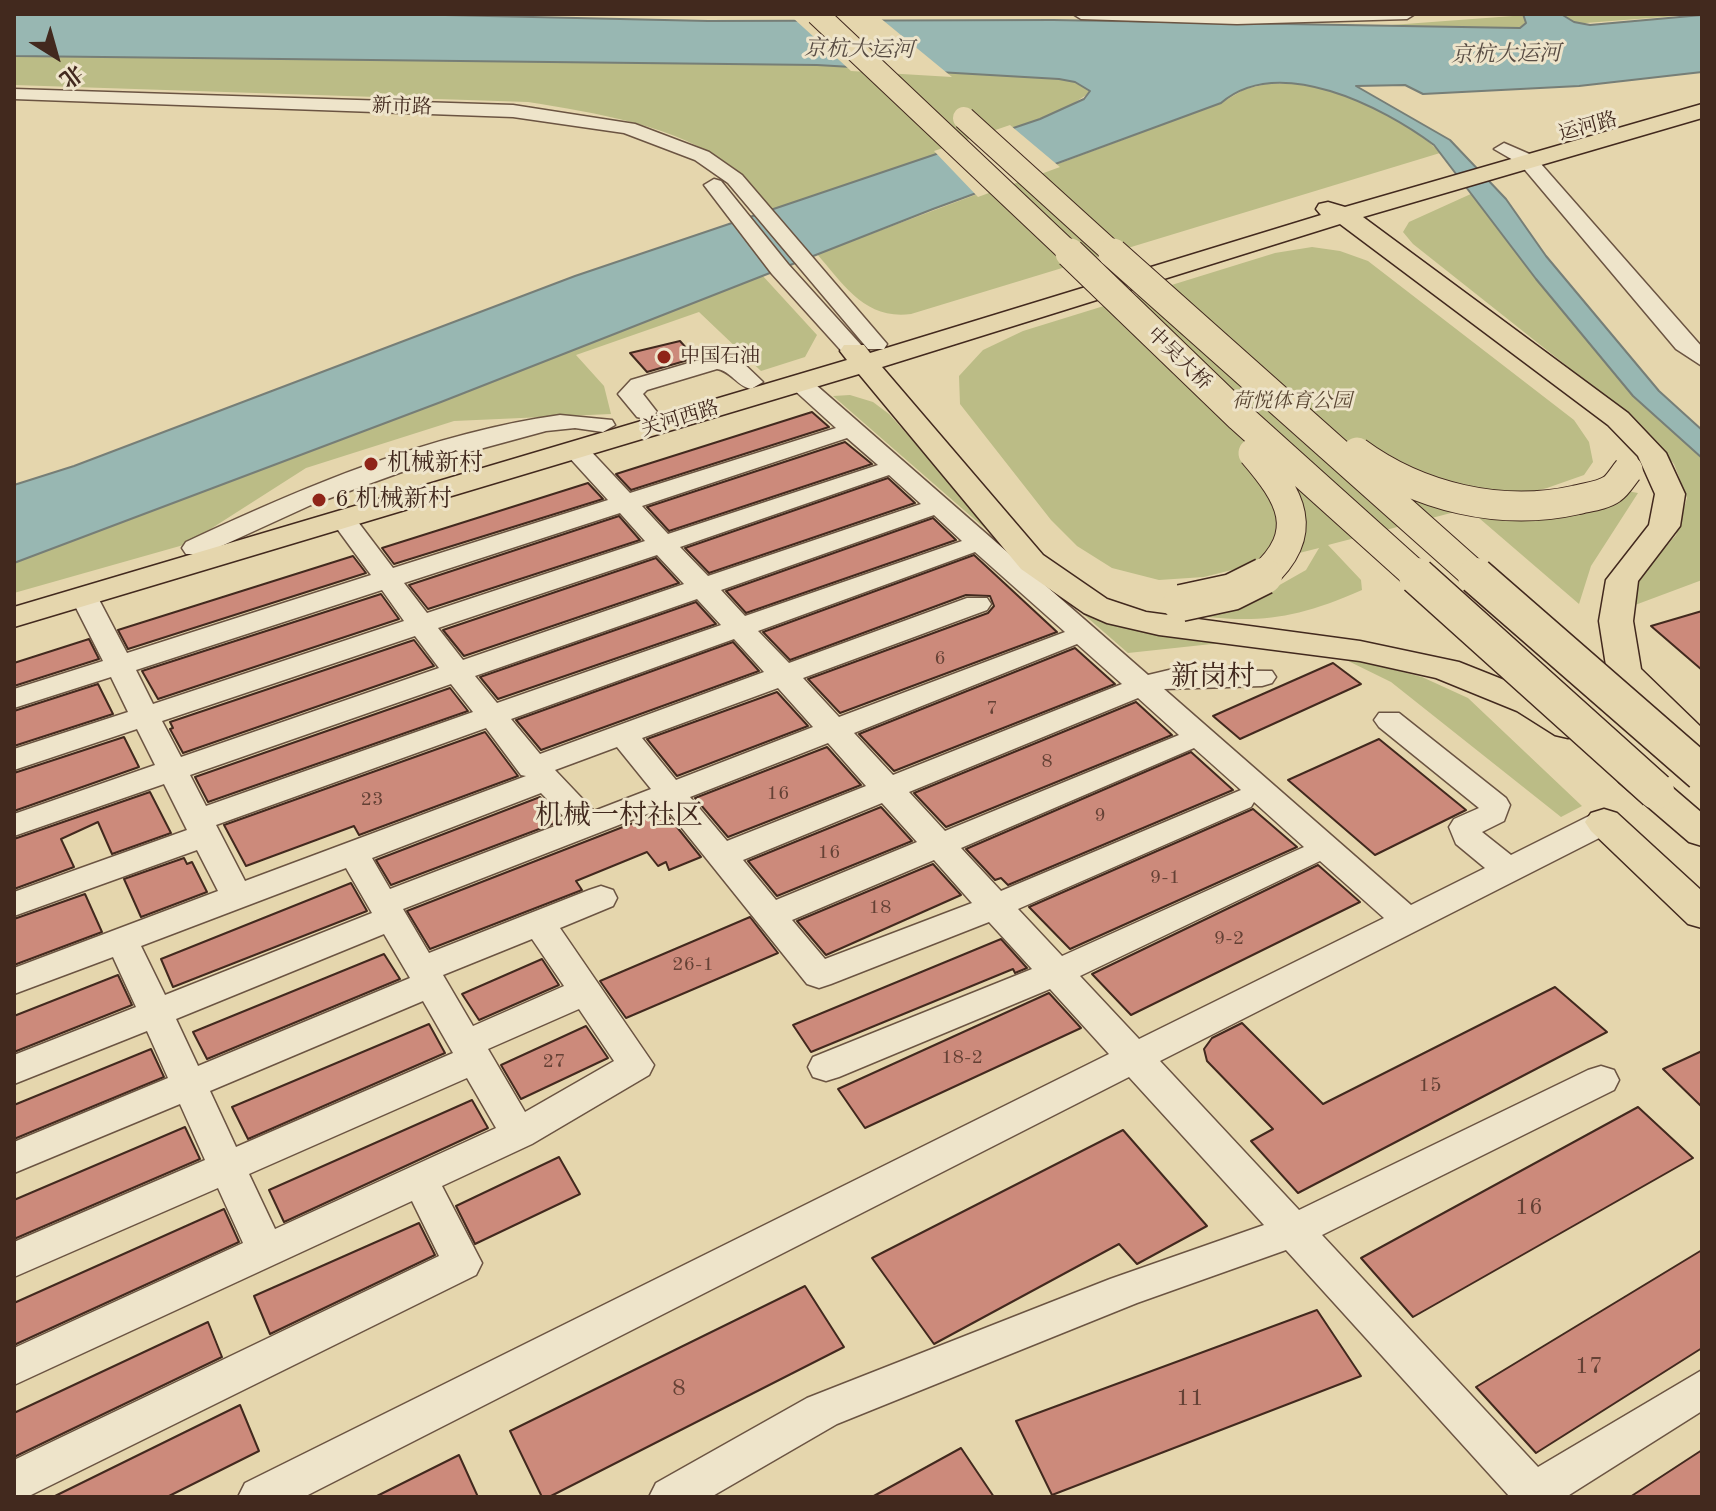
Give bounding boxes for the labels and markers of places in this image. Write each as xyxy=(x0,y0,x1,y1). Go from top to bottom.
place label: 中国石油 xyxy=(680,345,760,369)
marker: 中国石油 xyxy=(655,348,673,366)
place label: 机械新村 xyxy=(387,450,483,478)
marker: 机械新村 xyxy=(362,455,380,473)
place label: 6 机械新村 xyxy=(335,486,452,514)
marker: 6 机械新村 xyxy=(310,491,328,509)

